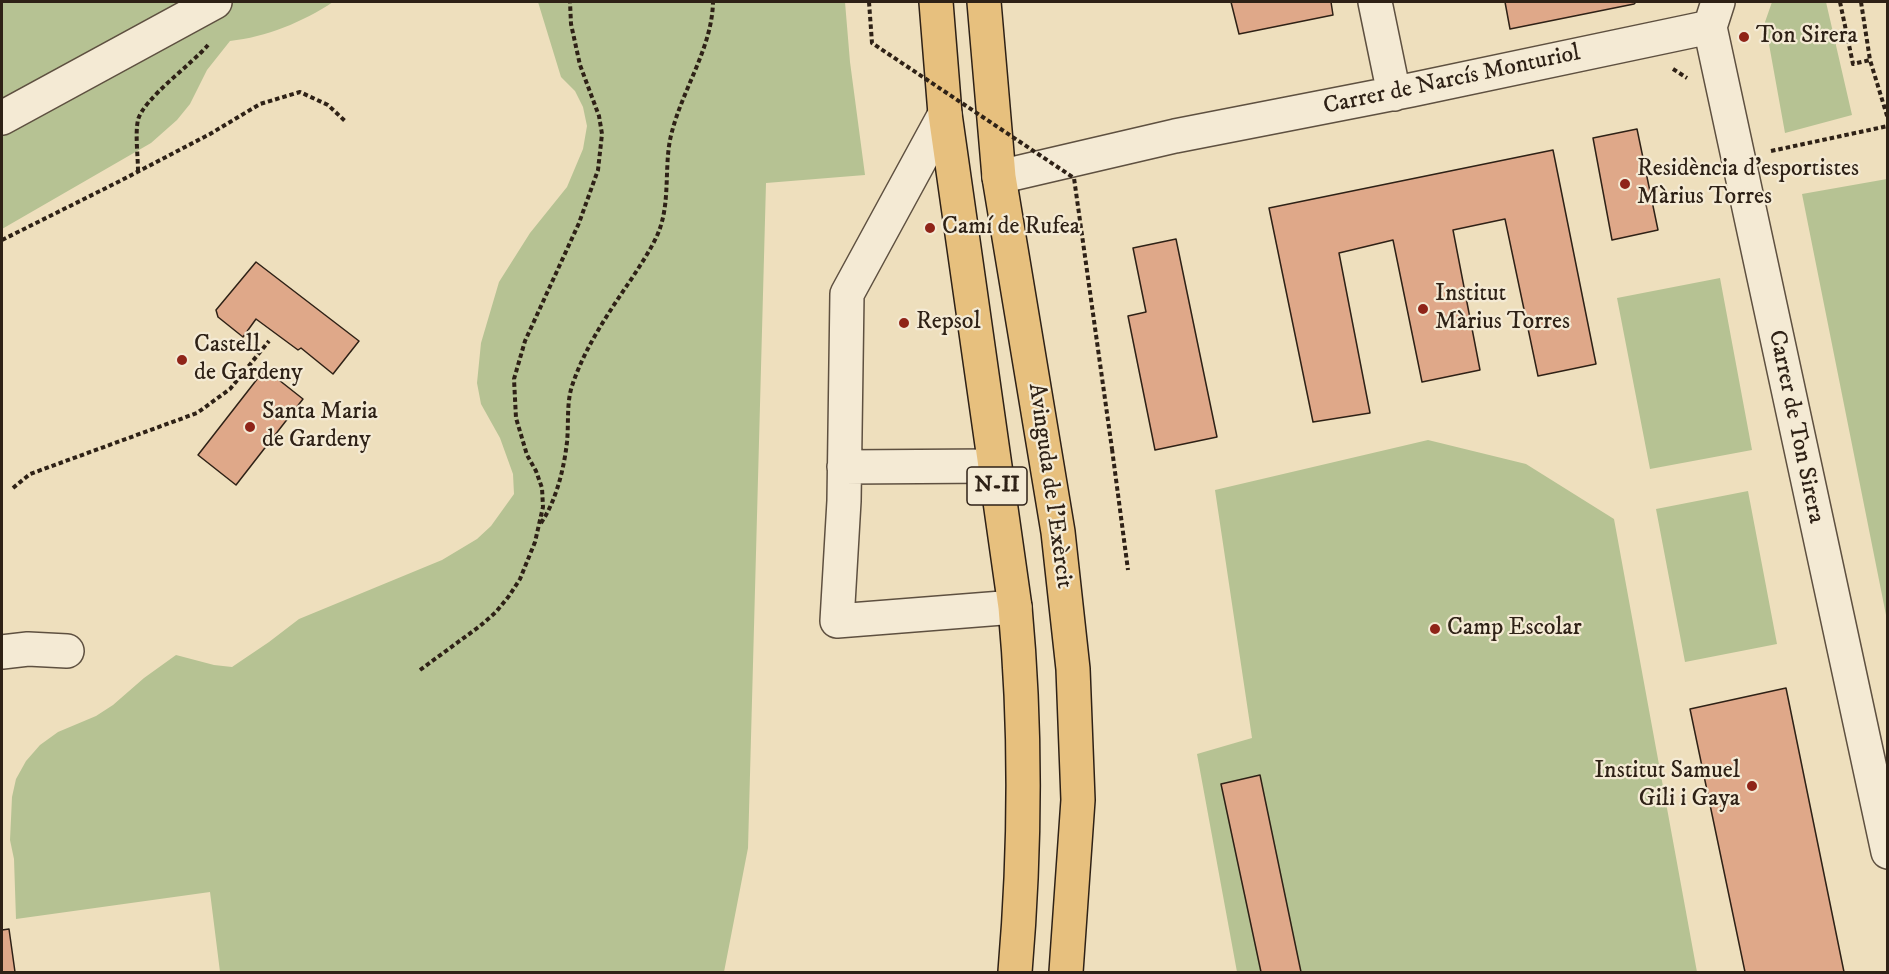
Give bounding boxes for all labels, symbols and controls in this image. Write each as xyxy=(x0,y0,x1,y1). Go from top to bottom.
place label: Ton Sirera xyxy=(1756,23,1858,51)
marker: Ton Sirera xyxy=(1737,30,1751,44)
street label: Carrer de Narcís Monturiol xyxy=(1321,40,1583,122)
place label: Residència d'esportistes Màrius Torres xyxy=(1637,156,1859,212)
marker: Residència d'esportistes Màrius Torres xyxy=(1618,177,1632,191)
place label: Camí de Rufea xyxy=(942,214,1080,242)
marker: Camí de Rufea xyxy=(923,221,937,235)
place label: Institut Màrius Torres xyxy=(1435,281,1570,337)
marker: Institut Màrius Torres xyxy=(1416,302,1430,316)
place label: Repsol xyxy=(916,309,981,337)
marker: Repsol xyxy=(897,316,911,330)
street label: Carrer de Ton Sirera xyxy=(1760,328,1830,526)
place label: Castell de Gardeny xyxy=(194,332,303,388)
marker: Castell de Gardeny xyxy=(175,353,189,367)
street label: Avinguda de l'Exèrcit xyxy=(1020,382,1078,590)
place label: Santa Maria de Gardeny xyxy=(262,399,378,455)
marker: Santa Maria de Gardeny xyxy=(243,420,257,434)
road number: N-II xyxy=(967,467,1027,505)
place label: Camp Escolar xyxy=(1447,615,1582,643)
marker: Camp Escolar xyxy=(1428,622,1442,636)
place label: Institut Samuel Gili i Gaya xyxy=(1594,758,1740,814)
marker: Institut Samuel Gili i Gaya xyxy=(1745,779,1759,793)

